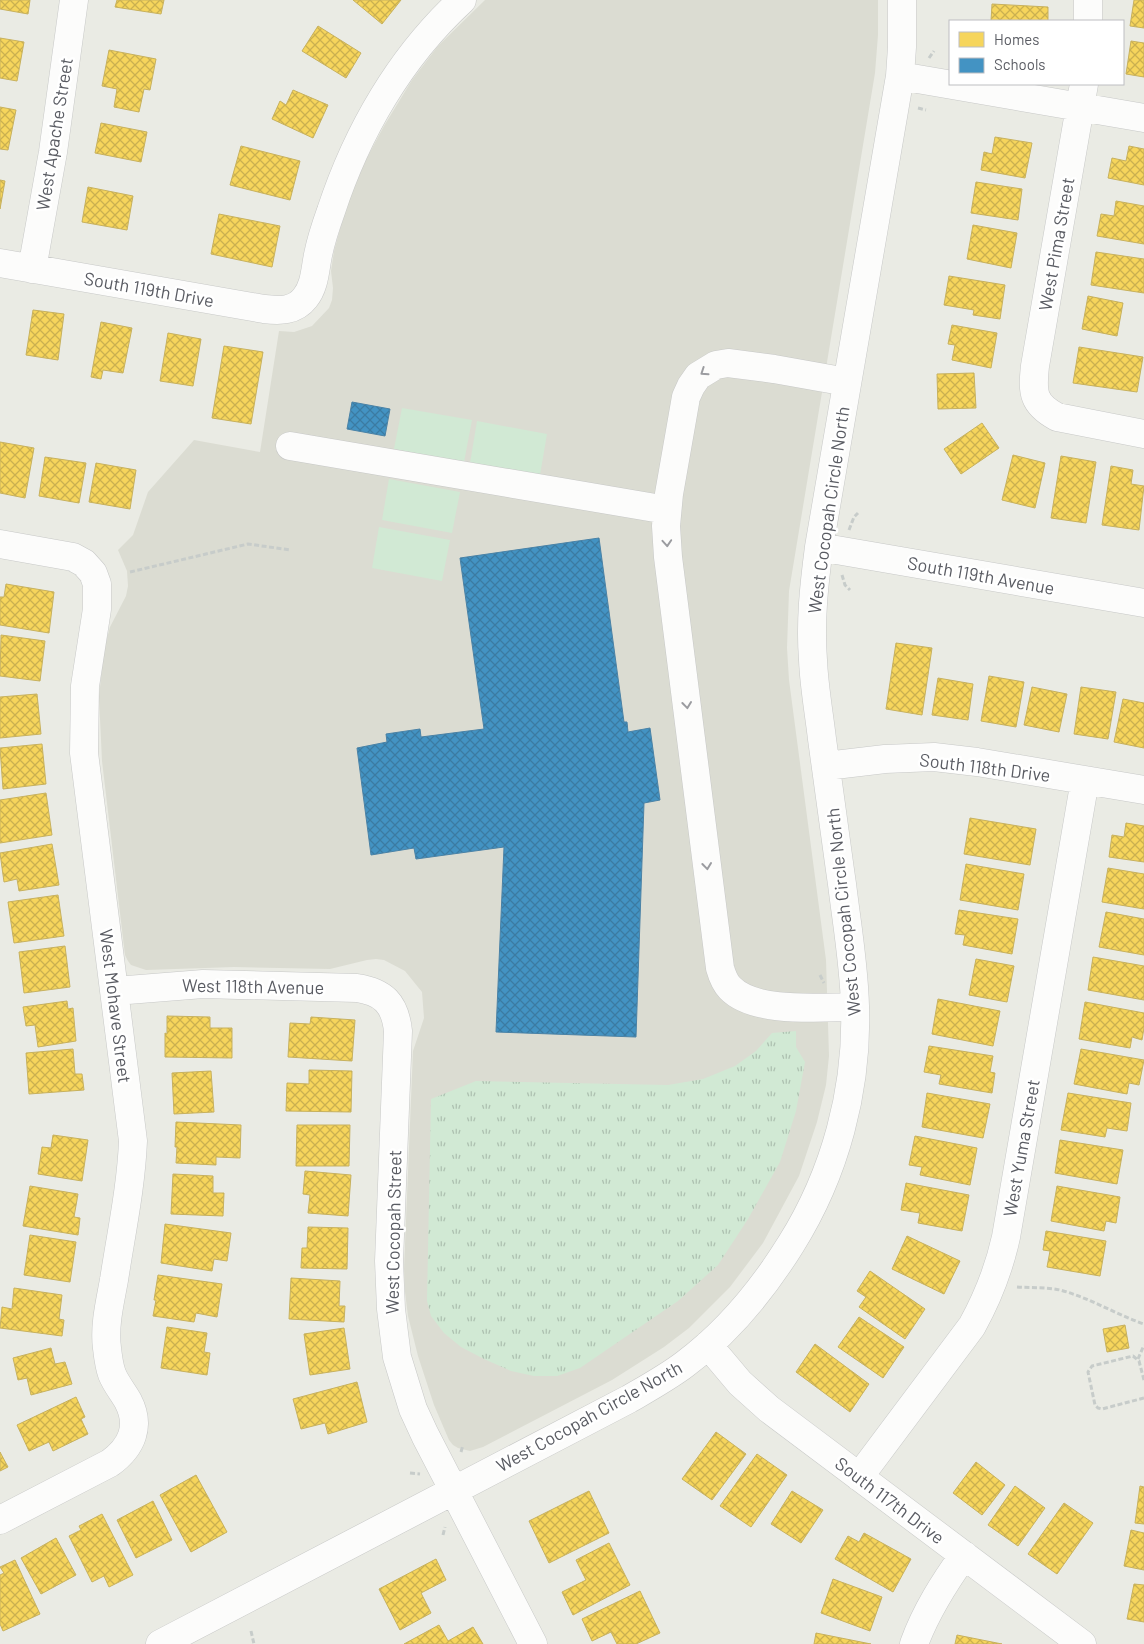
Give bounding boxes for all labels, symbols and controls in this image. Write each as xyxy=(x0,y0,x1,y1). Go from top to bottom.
legend xyxy=(949,20,1124,85)
text: Homes xyxy=(994,30,1039,48)
text: Schools xyxy=(994,55,1046,73)
street label: West Apache Street xyxy=(31,56,77,212)
street label: West Pima Street xyxy=(1033,176,1079,312)
street label: South 119th Drive xyxy=(82,267,216,311)
one-way arrow xyxy=(700,366,710,375)
street label: West Cocopah Circle North xyxy=(803,405,853,615)
one-way arrow xyxy=(662,540,673,548)
street label: South 119th Avenue xyxy=(906,551,1056,599)
one-way arrow xyxy=(681,701,692,709)
street label: South 118th Drive xyxy=(918,748,1052,786)
street label: West Cocopah Circle North xyxy=(821,807,865,1017)
one-way arrow xyxy=(701,862,712,870)
street label: West Mohave Street xyxy=(96,928,136,1084)
street label: West 118th Avenue xyxy=(182,974,324,998)
street label: West Yuma Street xyxy=(998,1077,1044,1219)
street label: West Cocopah Street xyxy=(381,1150,405,1314)
street label: West Cocopah Circle North xyxy=(492,1356,686,1476)
street label: South 117th Drive xyxy=(831,1452,949,1548)

